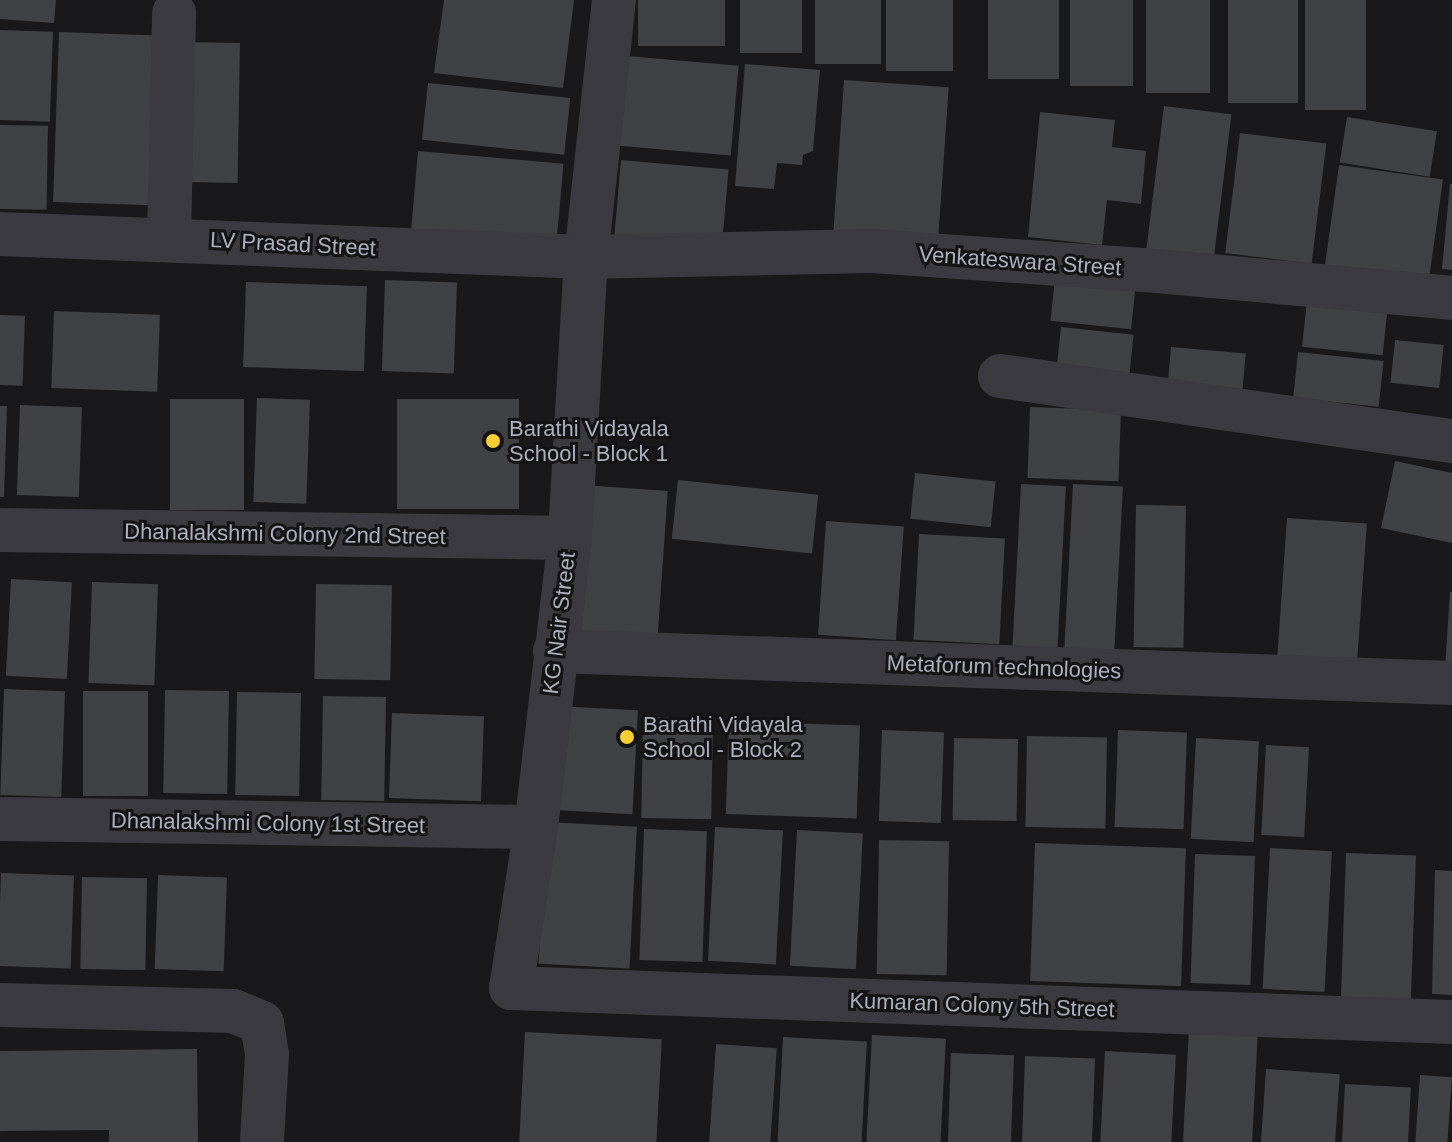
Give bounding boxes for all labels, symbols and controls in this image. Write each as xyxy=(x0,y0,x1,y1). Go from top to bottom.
street label: LV Prasad Street xyxy=(209,226,377,262)
street label: Venkateswara Street xyxy=(918,241,1122,281)
place label: Barathi Vidayala School - Block 1 xyxy=(509,415,669,466)
marker: Barathi Vidayala School - Block 1 xyxy=(484,432,502,450)
street label: Dhanalakshmi Colony 2nd Street xyxy=(124,518,446,550)
street label: KG Nair Street xyxy=(537,550,581,696)
street label: Metaforum technologies xyxy=(886,650,1122,684)
place label: Barathi Vidayala School - Block 2 xyxy=(643,711,803,762)
marker: Barathi Vidayala School - Block 2 xyxy=(618,728,636,746)
street label: Dhanalakshmi Colony 1st Street xyxy=(111,807,425,839)
street label: Kumaran Colony 5th Street xyxy=(849,987,1115,1023)

